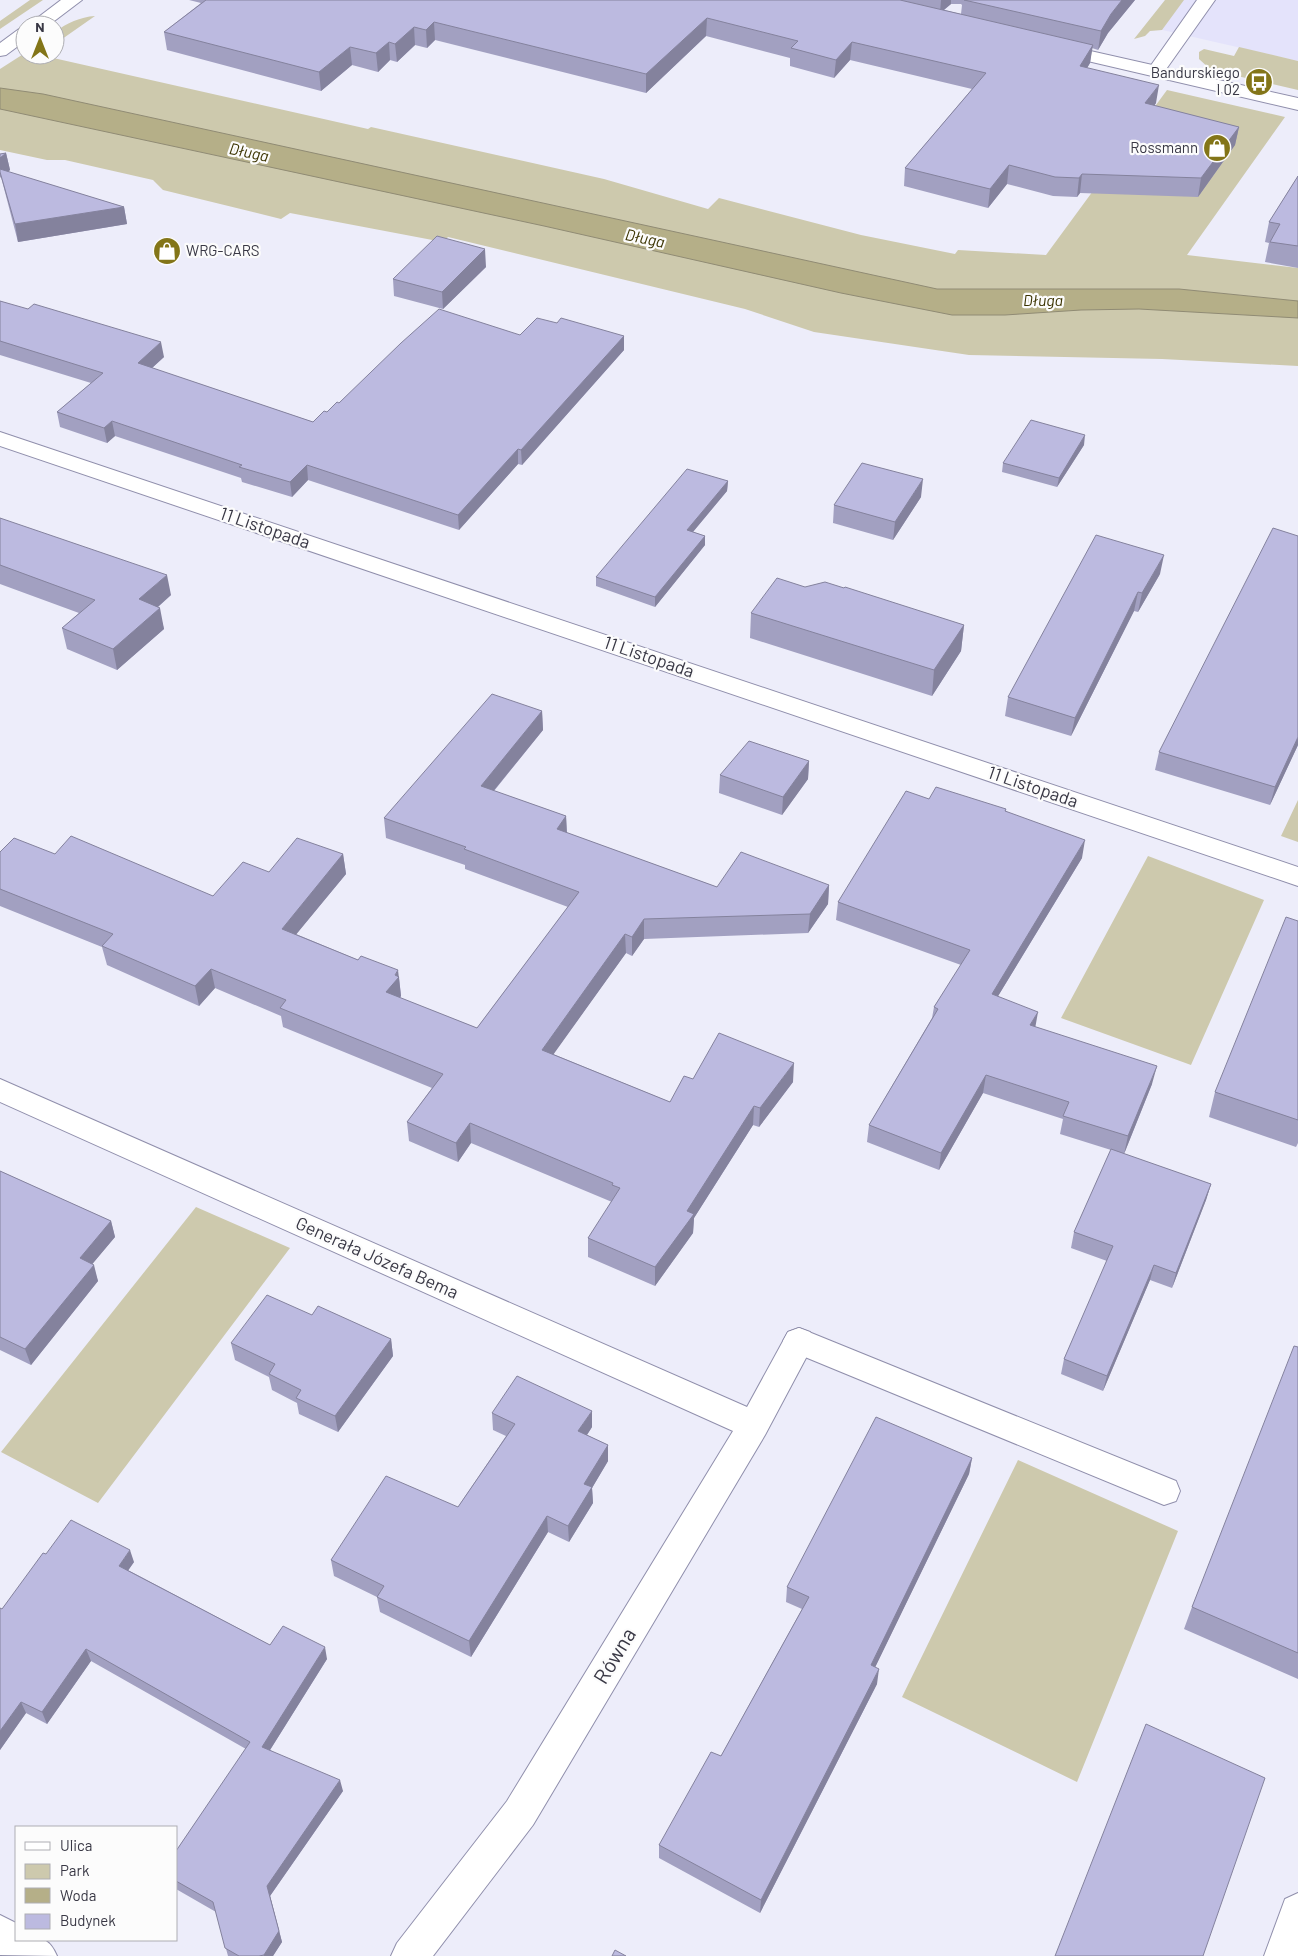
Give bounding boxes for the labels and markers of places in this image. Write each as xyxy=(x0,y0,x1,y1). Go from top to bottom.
place label: Bandurskiego I 02 xyxy=(1151,63,1240,98)
bus stop icon: Bandurskiego I 02 xyxy=(1244,67,1274,97)
shop icon: Rossmann xyxy=(1202,133,1232,163)
place label: Rossmann xyxy=(1130,138,1198,156)
shop icon: WRG-CARS xyxy=(152,236,182,266)
place label: WRG-CARS xyxy=(186,241,260,259)

